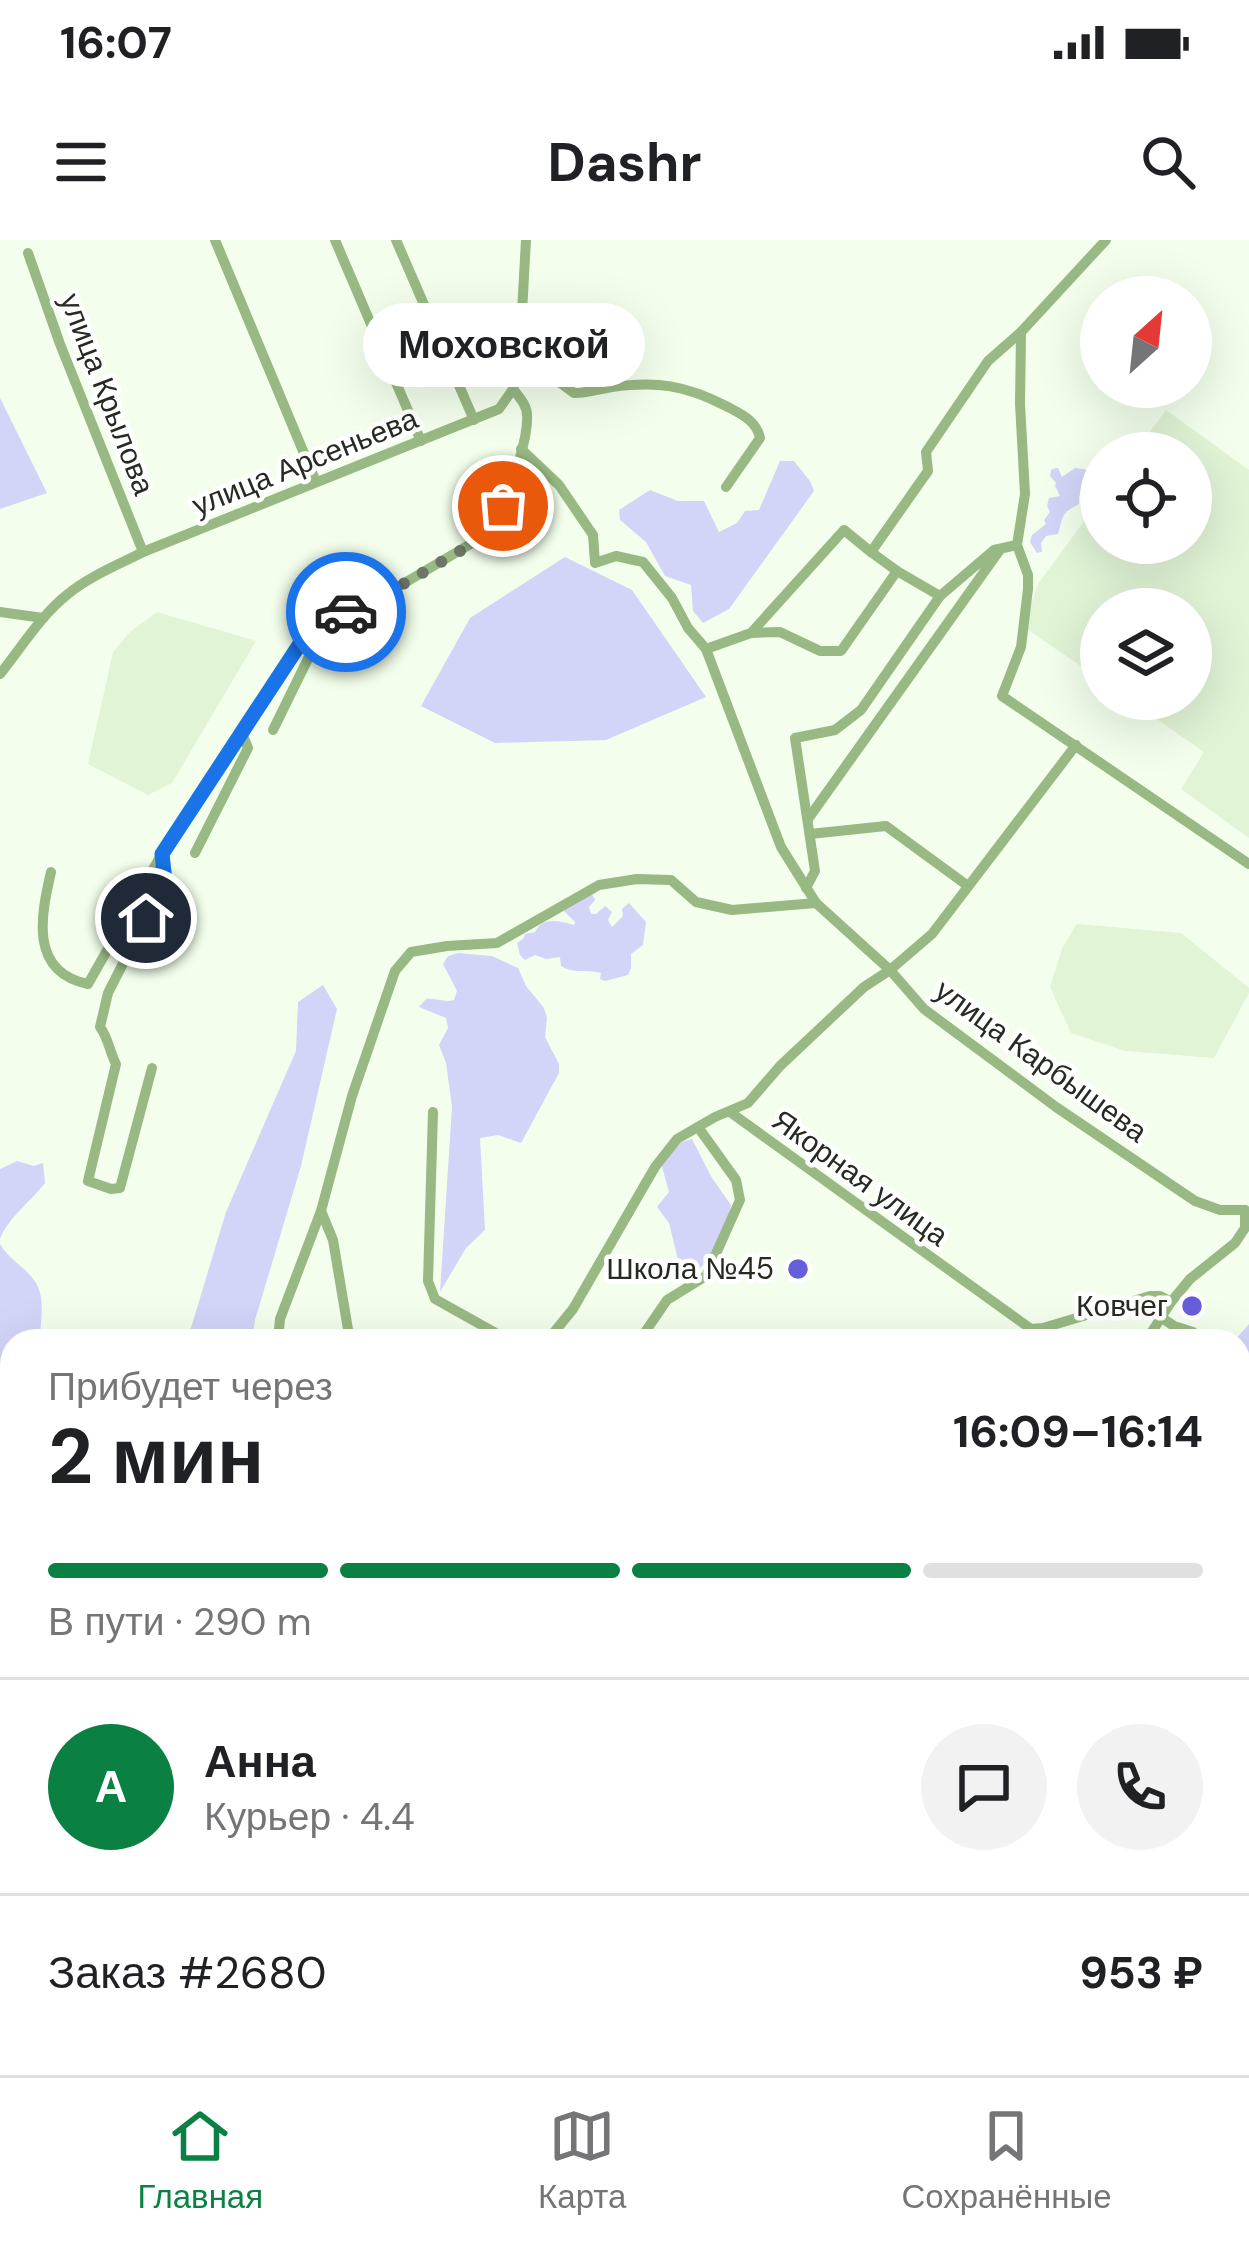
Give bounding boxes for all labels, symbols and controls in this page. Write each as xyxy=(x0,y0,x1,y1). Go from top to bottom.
text: 16:07 xyxy=(60,13,172,72)
text: Dashr xyxy=(547,127,702,198)
icon: menu xyxy=(48,129,114,195)
icon: search xyxy=(1135,129,1201,195)
north arrow xyxy=(1080,276,1212,408)
map controls xyxy=(1080,276,1212,720)
street label: улица Крылова xyxy=(51,287,164,501)
callout: Моховской xyxy=(362,302,644,386)
text: Моховской xyxy=(398,319,610,370)
street label: улица Арсеньева xyxy=(186,398,424,525)
button: locate xyxy=(1080,432,1212,564)
pin xyxy=(452,455,554,557)
icon: bag xyxy=(470,473,536,539)
courier xyxy=(286,552,406,672)
icon: car xyxy=(313,579,379,645)
button: layers xyxy=(1080,588,1212,720)
pin xyxy=(95,867,197,969)
icon: home xyxy=(113,885,179,951)
street label: улица Карбышева xyxy=(927,970,1155,1151)
street label: Якорная улица xyxy=(765,1101,956,1255)
place label: Школа №45 xyxy=(606,1249,774,1288)
marker: Школа №45 xyxy=(785,1256,811,1282)
place label: Ковчег xyxy=(1076,1286,1168,1325)
marker: Ковчег xyxy=(1179,1293,1205,1319)
text: Прибудет через xyxy=(48,1361,333,1412)
text: 16:09–16:14 xyxy=(953,1402,1203,1461)
text: 2 мин xyxy=(48,1406,264,1507)
text: В пути · 290 m xyxy=(48,1596,312,1647)
button: chat xyxy=(921,1724,1047,1850)
button: phone xyxy=(1077,1724,1203,1850)
text: Анна xyxy=(204,1732,316,1791)
text: А xyxy=(95,1757,127,1816)
text: Курьер · 4.4 xyxy=(204,1791,415,1842)
text: Заказ #2680 xyxy=(48,1943,327,2002)
text: 953 ₽ xyxy=(1079,1943,1203,2002)
tab: Главная xyxy=(137,2103,263,2218)
tab: Карта xyxy=(538,2103,626,2218)
tab: Сохранённые xyxy=(901,2103,1112,2218)

